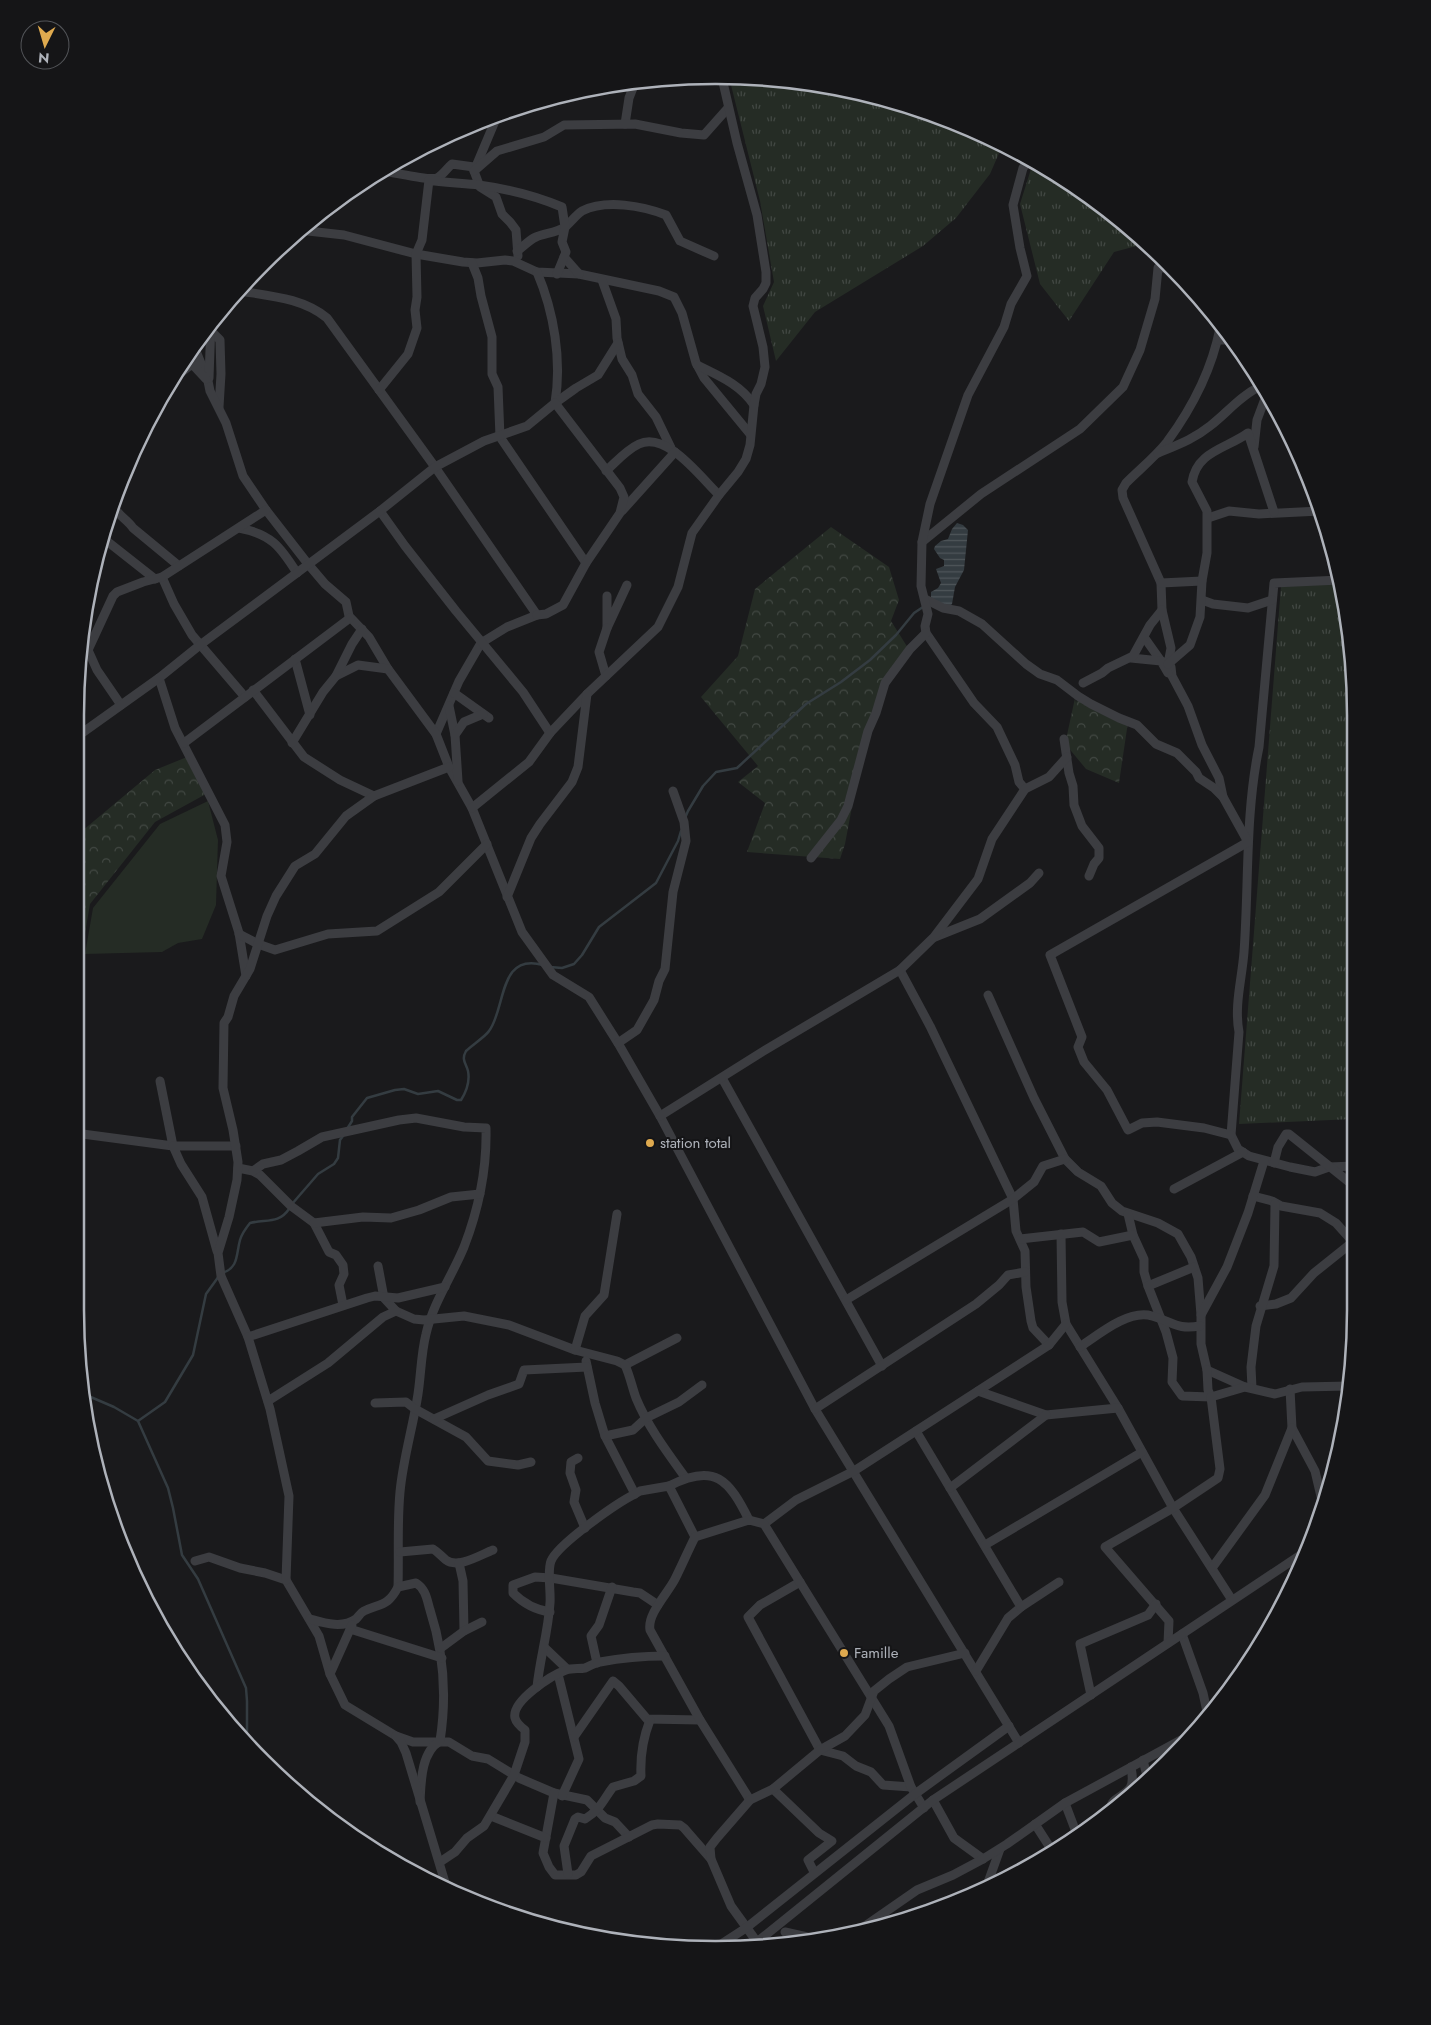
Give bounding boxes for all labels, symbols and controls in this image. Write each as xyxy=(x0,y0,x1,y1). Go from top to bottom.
north arrow xyxy=(20,20,70,70)
text: N xyxy=(37,48,50,68)
place label: station total xyxy=(660,1132,731,1154)
marker: station total xyxy=(644,1137,656,1149)
place label: Famille xyxy=(854,1642,899,1664)
marker: Famille xyxy=(838,1647,850,1659)

